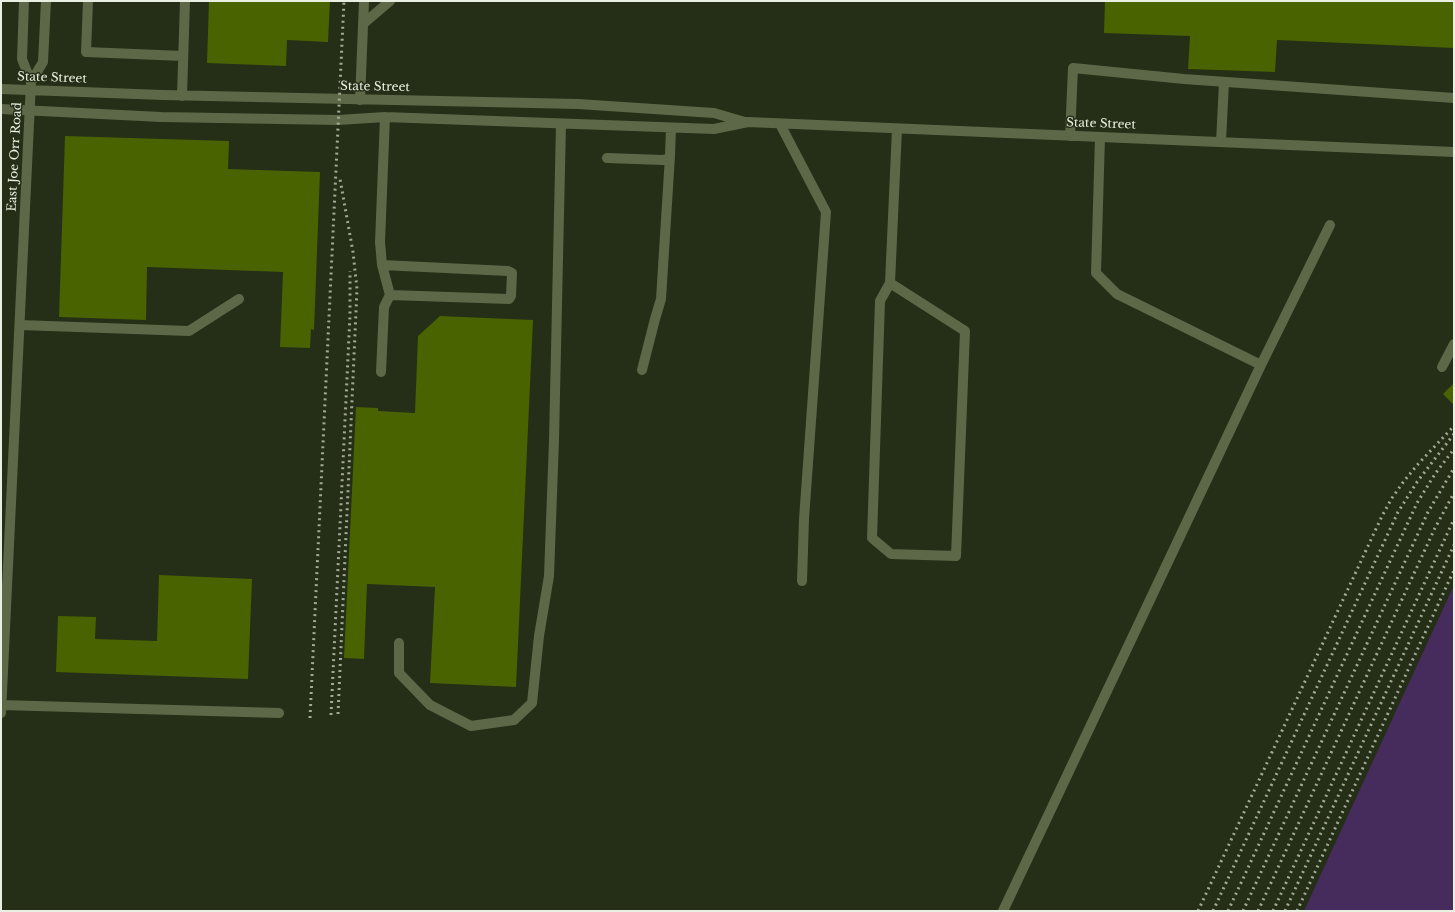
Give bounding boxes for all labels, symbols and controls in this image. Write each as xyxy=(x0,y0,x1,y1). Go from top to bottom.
street label: State Street xyxy=(17,70,87,86)
street label: State Street xyxy=(340,79,410,95)
street label: East Joe Orr Road xyxy=(5,102,25,212)
street label: State Street xyxy=(1066,116,1136,132)

